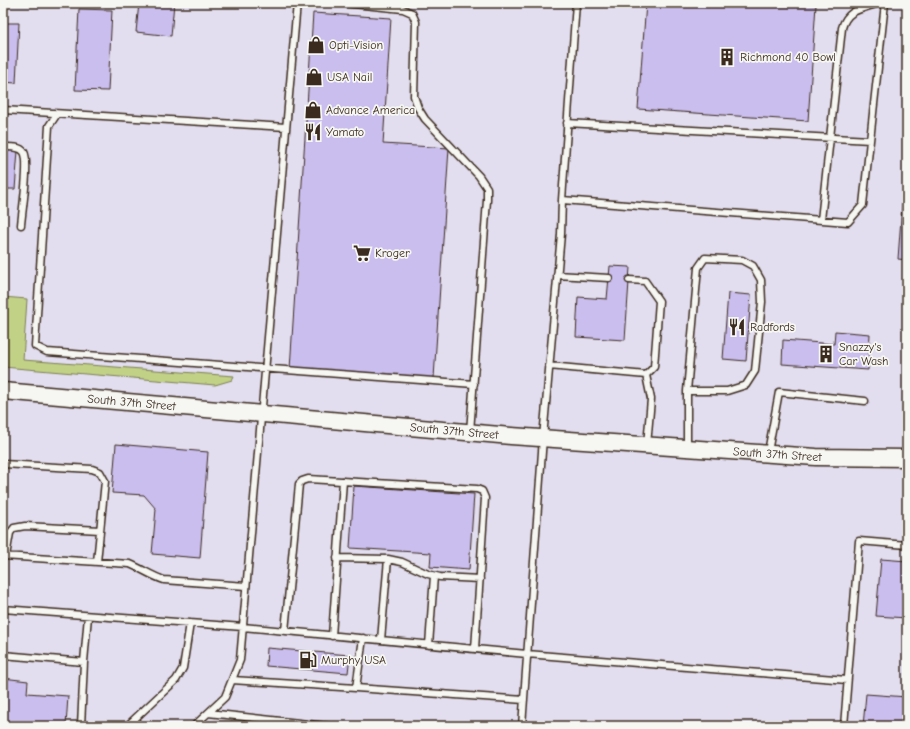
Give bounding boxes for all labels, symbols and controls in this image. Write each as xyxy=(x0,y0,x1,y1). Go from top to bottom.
shop icon: Opti-Vision xyxy=(306,35,326,55)
place label: Opti-Vision xyxy=(329,38,383,52)
building icon: Richmond 40 Bowl xyxy=(717,47,737,67)
place label: Richmond 40 Bowl xyxy=(740,50,836,64)
shop icon: USA Nail xyxy=(304,67,324,87)
place label: USA Nail xyxy=(327,70,372,84)
shop icon: Advance America xyxy=(303,100,323,120)
place label: Advance America xyxy=(326,103,415,117)
restaurant icon: Yamato xyxy=(303,122,323,142)
place label: Yamato xyxy=(326,125,364,139)
supermarket icon: Kroger xyxy=(352,243,372,263)
place label: Kroger xyxy=(375,246,410,260)
restaurant icon: Radfords xyxy=(727,317,747,337)
place label: Radfords xyxy=(750,320,795,334)
place label: Snazzy's Car Wash xyxy=(839,340,889,368)
building icon: Snazzy's Car Wash xyxy=(816,344,836,364)
street label: South 37th Street xyxy=(87,391,177,413)
street label: South 37th Street xyxy=(409,420,500,442)
street label: South 37th Street xyxy=(733,444,822,464)
fuel station icon: Murphy USA xyxy=(298,650,318,670)
place label: Murphy USA xyxy=(321,653,386,667)

